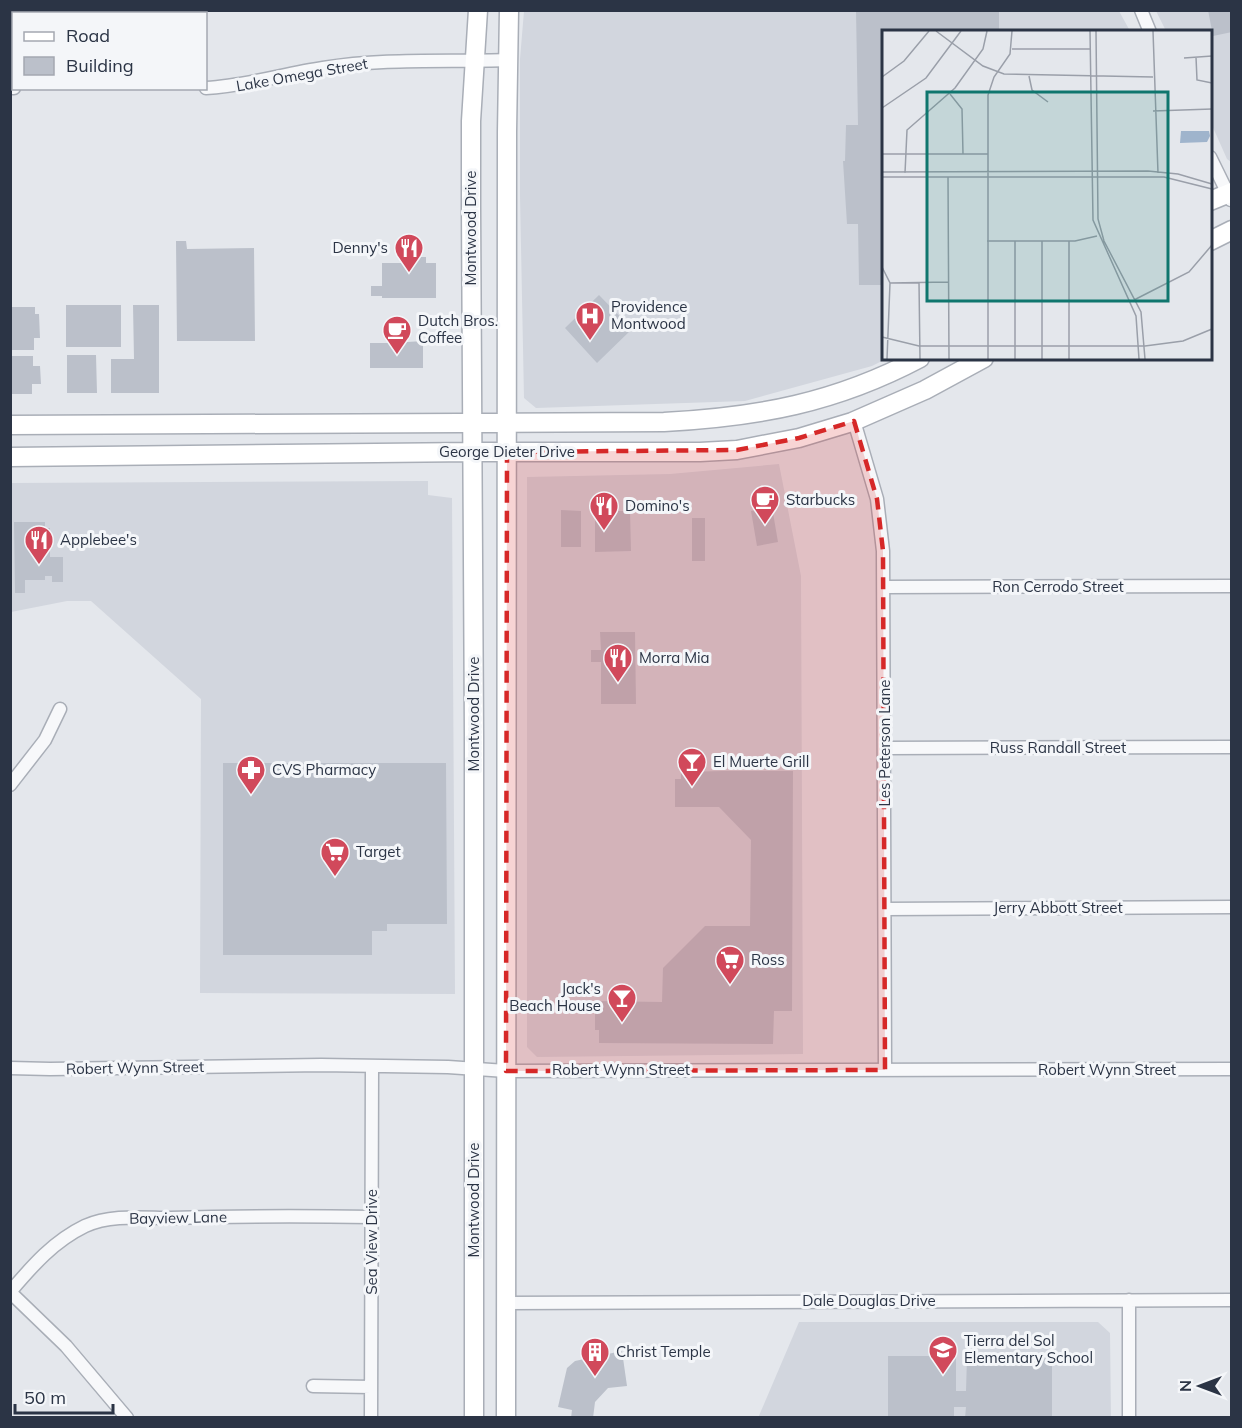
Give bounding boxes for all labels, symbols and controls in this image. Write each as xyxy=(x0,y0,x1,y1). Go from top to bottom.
legend xyxy=(12,12,207,90)
text: Road xyxy=(66,24,110,47)
inset map xyxy=(882,30,1212,360)
text: Building xyxy=(66,54,134,77)
street label: Lake Omega Street xyxy=(235,54,369,95)
street label: Montwood Drive xyxy=(461,171,480,285)
restaurant icon: Denny's xyxy=(393,232,425,274)
place label: Denny's xyxy=(332,238,388,257)
place label: Providence Montwood xyxy=(611,297,687,333)
hospital icon: Providence Montwood xyxy=(574,300,606,342)
place label: Dutch Bros. Coffee xyxy=(418,311,498,347)
cafe icon: Dutch Bros. Coffee xyxy=(381,314,413,356)
street label: George Dieter Drive xyxy=(439,442,575,461)
cafe icon: Starbucks xyxy=(749,484,781,526)
restaurant icon: Domino's xyxy=(588,490,620,532)
place label: Starbucks xyxy=(786,490,855,509)
place label: Domino's xyxy=(625,496,690,515)
restaurant icon: Applebee's xyxy=(23,524,55,566)
place label: Applebee's xyxy=(60,530,137,549)
street label: Ron Cerrodo Street xyxy=(992,577,1124,596)
restaurant icon: Morra Mia xyxy=(602,642,634,684)
place label: Morra Mia xyxy=(639,648,710,667)
street label: Montwood Drive xyxy=(464,657,483,771)
street label: Les Peterson Lane xyxy=(875,680,894,806)
street label: Russ Randall Street xyxy=(990,738,1126,757)
bar icon: El Muerte Grill xyxy=(676,746,708,788)
place label: El Muerte Grill xyxy=(713,752,809,771)
pharmacy icon: CVS Pharmacy xyxy=(235,754,267,796)
place label: CVS Pharmacy xyxy=(272,760,376,779)
supermarket icon: Target xyxy=(319,836,351,878)
place label: Target xyxy=(356,842,401,861)
street label: Jerry Abbott Street xyxy=(993,898,1123,917)
supermarket icon: Ross xyxy=(714,944,746,986)
place label: Ross xyxy=(751,950,785,969)
place label: Jack's Beach House xyxy=(509,979,601,1015)
bar icon: Jack's Beach House xyxy=(606,982,638,1024)
street label: Robert Wynn Street xyxy=(66,1057,204,1078)
street label: Robert Wynn Street xyxy=(552,1060,690,1079)
street label: Robert Wynn Street xyxy=(1038,1060,1176,1079)
street label: Montwood Drive xyxy=(464,1143,483,1257)
street label: Sea View Drive xyxy=(362,1189,381,1295)
street label: Bayview Lane xyxy=(129,1207,227,1228)
street label: Dale Douglas Drive xyxy=(802,1291,936,1310)
place label: Tierra del Sol Elementary School xyxy=(964,1331,1093,1367)
school or university icon: Tierra del Sol Elementary School xyxy=(927,1334,959,1376)
building icon: Christ Temple xyxy=(579,1336,611,1378)
place label: Christ Temple xyxy=(616,1342,711,1361)
north arrow xyxy=(1170,1356,1230,1416)
scale bar xyxy=(15,1377,112,1415)
text: N xyxy=(1175,1380,1195,1392)
text: 50 m xyxy=(24,1386,66,1409)

